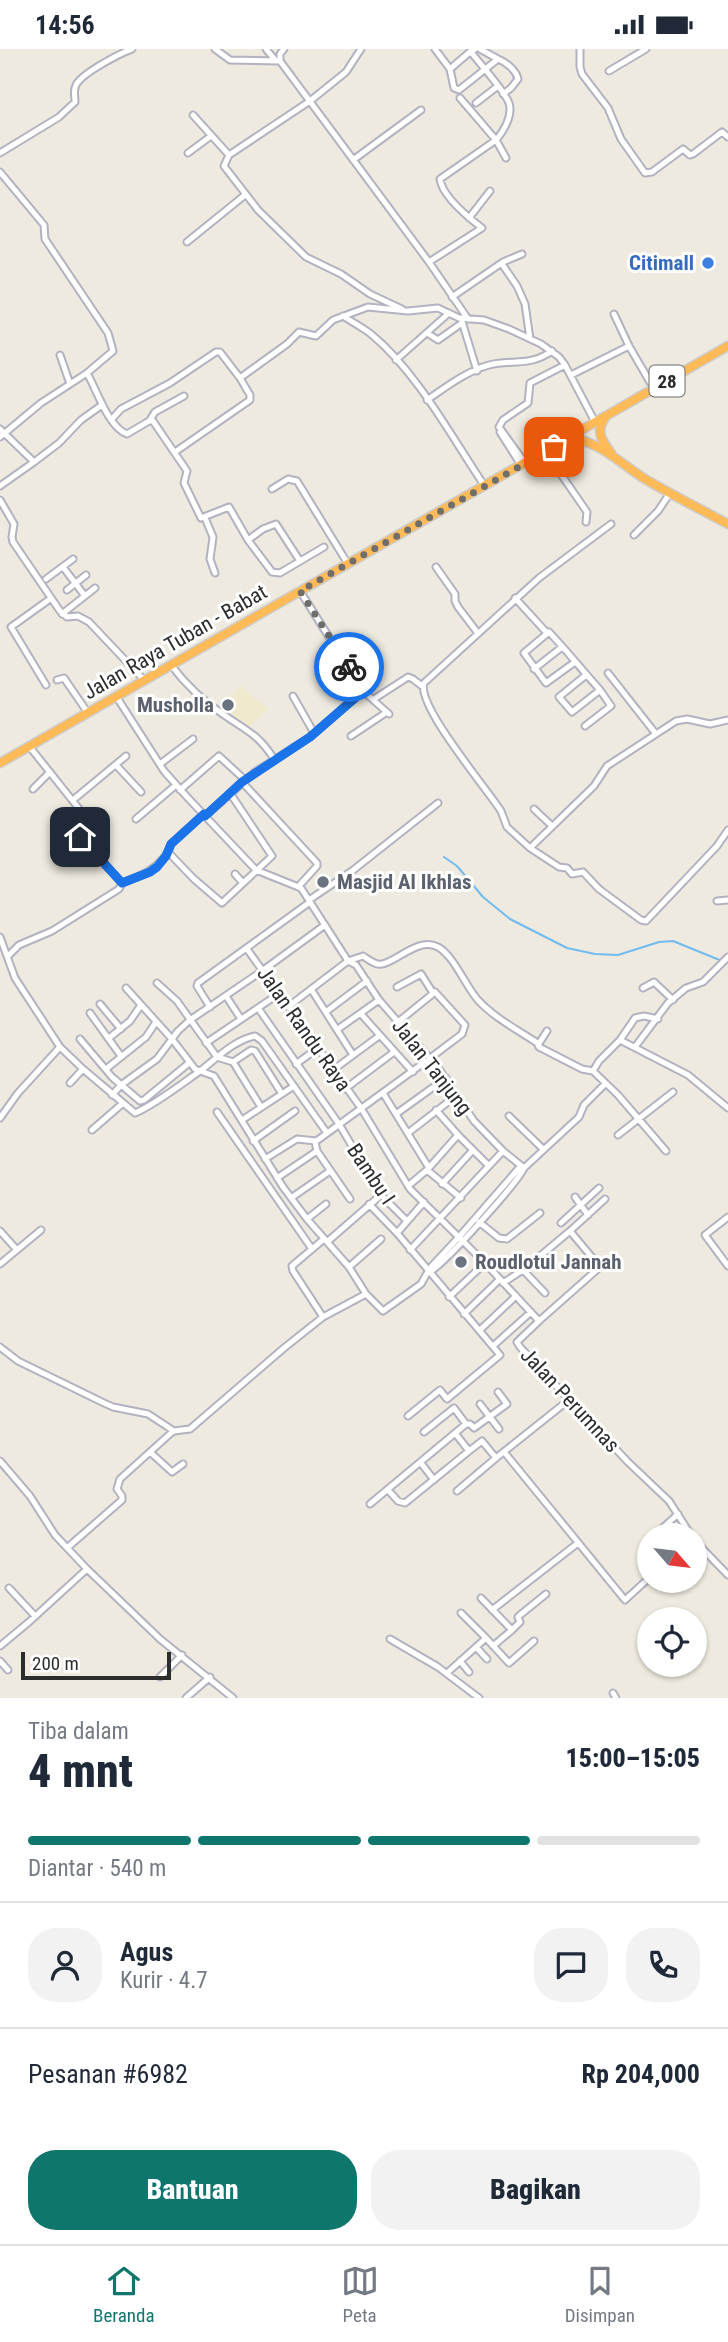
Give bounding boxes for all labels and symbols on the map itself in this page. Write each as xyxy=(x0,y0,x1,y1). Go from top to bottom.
place label: Citimall xyxy=(629,251,694,275)
marker: Citimall xyxy=(700,255,716,271)
road number: 28 xyxy=(650,365,684,397)
pin xyxy=(524,417,584,477)
street label: Jalan Raya Tuban - Babat xyxy=(79,580,271,704)
courier xyxy=(314,632,384,702)
place label: Musholla xyxy=(137,693,214,717)
marker: Musholla xyxy=(220,697,236,713)
pin xyxy=(50,807,110,867)
place label: Masjid Al Ikhlas xyxy=(337,870,471,894)
marker: Masjid Al Ikhlas xyxy=(315,874,331,890)
street label: Jalan Randu Raya xyxy=(252,962,356,1096)
street label: Jalan Tanjung xyxy=(387,1014,477,1120)
street label: Bambu I xyxy=(342,1139,400,1209)
place label: Roudlotul Jannah xyxy=(475,1250,622,1274)
marker: Roudlotul Jannah xyxy=(453,1254,469,1270)
street label: Jalan Perumnas xyxy=(516,1343,624,1457)
north arrow xyxy=(637,1523,707,1593)
scale bar xyxy=(21,1649,172,1681)

